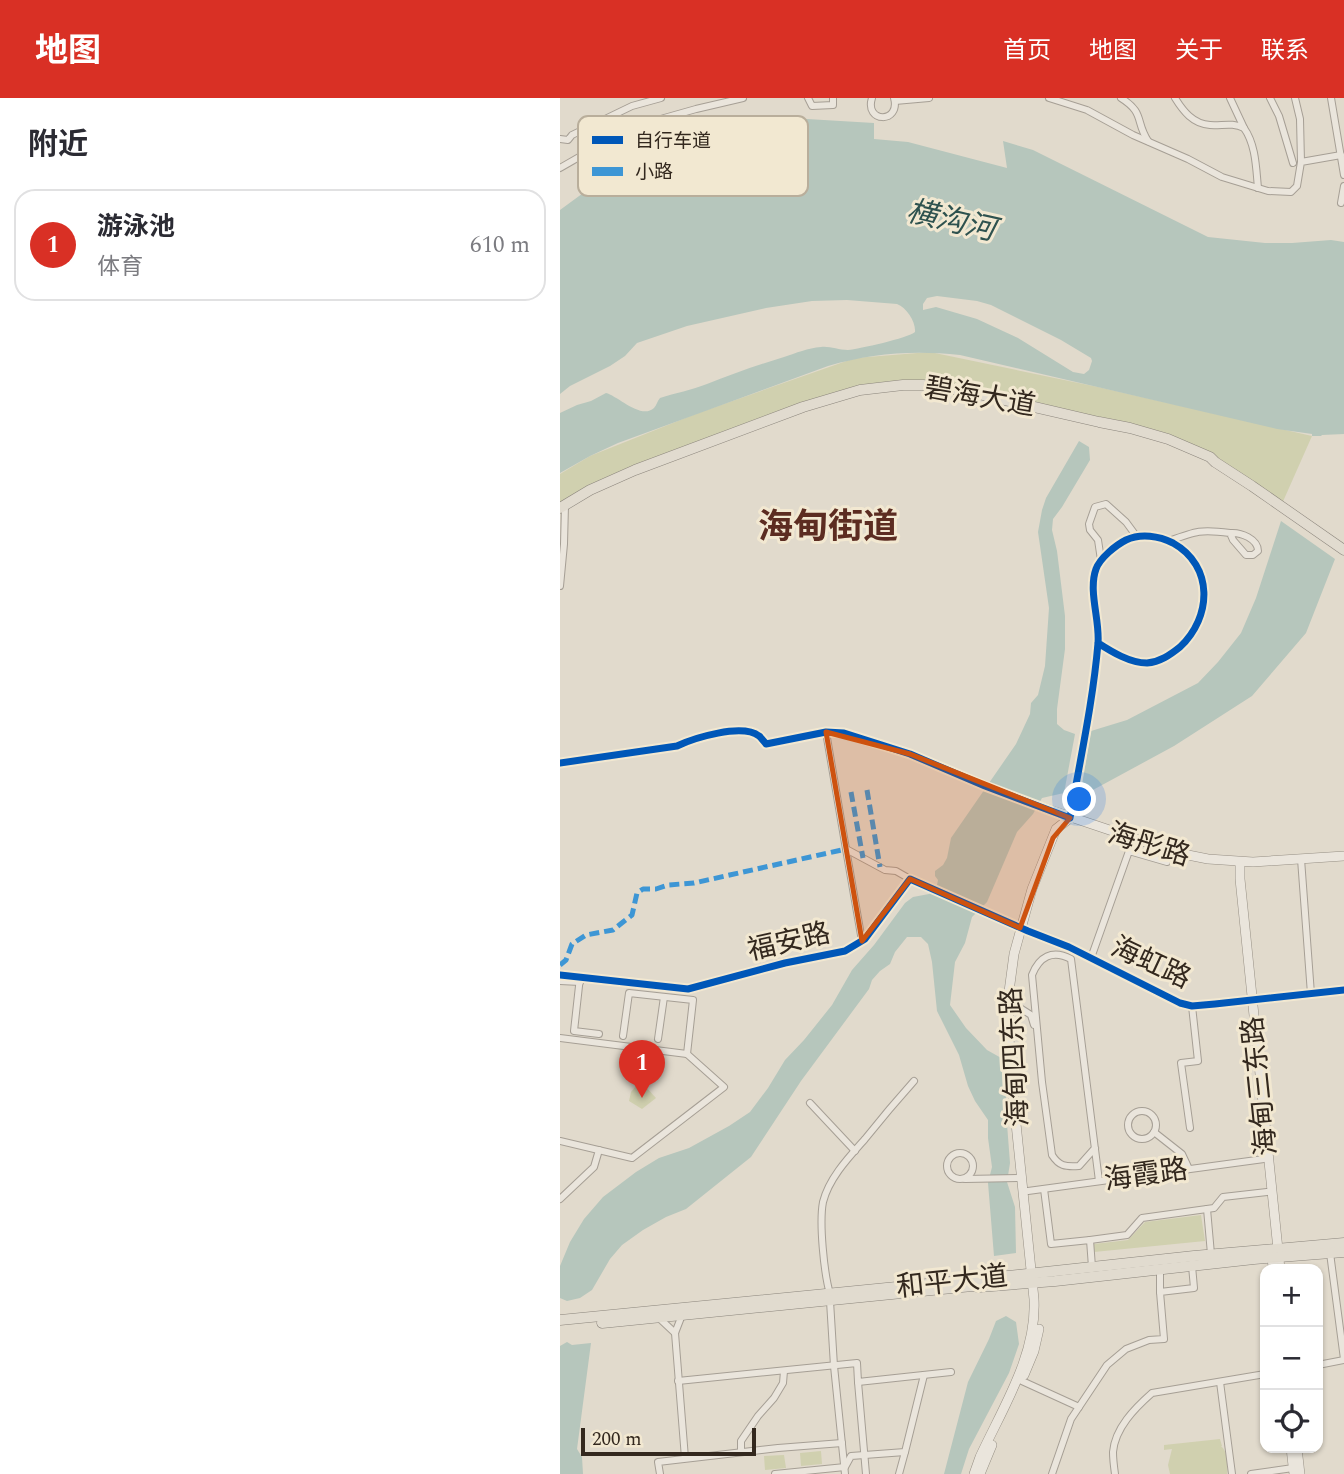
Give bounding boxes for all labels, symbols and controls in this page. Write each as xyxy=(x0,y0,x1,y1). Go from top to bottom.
text: 地图 xyxy=(35,26,101,76)
text: 首页 xyxy=(1003,33,1051,69)
text: 地图 xyxy=(1089,33,1137,69)
text: 关于 xyxy=(1175,33,1223,69)
text: 联系 xyxy=(1261,33,1309,69)
legend xyxy=(578,116,808,196)
text: 附近 xyxy=(28,122,88,168)
text: 自行车道 xyxy=(635,127,711,156)
text: 小路 xyxy=(635,158,673,187)
water label: 横沟河 xyxy=(902,188,1005,255)
text: 游泳池 xyxy=(97,207,175,247)
text: 1 xyxy=(47,228,59,263)
text: 610 m xyxy=(470,228,530,263)
text: 体育 xyxy=(97,250,143,285)
street label: 碧海大道 xyxy=(921,366,1039,428)
district label: 海甸街道 xyxy=(758,501,898,554)
your location xyxy=(1062,782,1096,816)
street label: 海彤路 xyxy=(1103,812,1195,878)
street label: 福安路 xyxy=(743,912,835,972)
street label: 海虹路 xyxy=(1104,926,1198,1000)
street label: 海甸四东路 xyxy=(990,986,1040,1128)
street label: 海甸三东路 xyxy=(1231,1014,1289,1158)
pin: 1 xyxy=(619,1040,665,1098)
street label: 海霞路 xyxy=(1101,1148,1191,1202)
street label: 和平大道 xyxy=(894,1255,1010,1309)
map controls xyxy=(1260,1264,1323,1453)
button: + xyxy=(1260,1264,1323,1327)
button: − xyxy=(1260,1327,1323,1390)
button: locate xyxy=(1260,1390,1323,1453)
scale bar xyxy=(581,1425,756,1457)
text: 200 m xyxy=(592,1425,642,1454)

